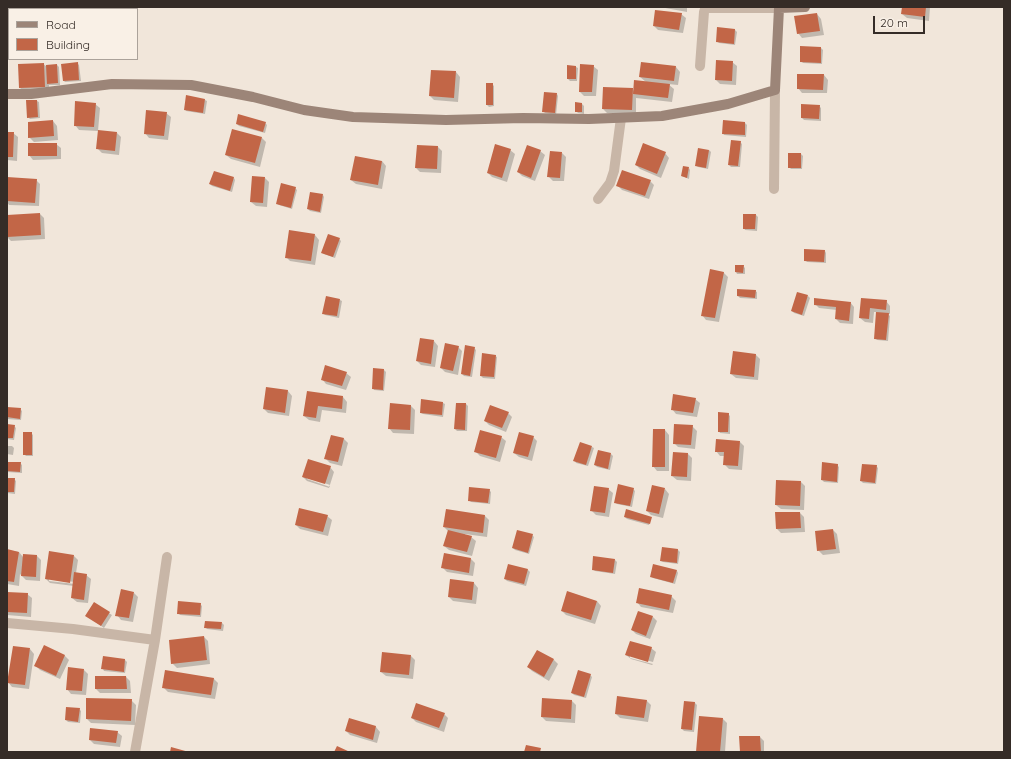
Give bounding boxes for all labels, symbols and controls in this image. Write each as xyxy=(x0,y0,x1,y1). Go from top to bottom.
legend xyxy=(8,8,138,60)
scale bar xyxy=(875,8,927,34)
text: 20 m xyxy=(880,15,908,30)
text: Road xyxy=(46,17,76,32)
text: Building xyxy=(46,37,90,52)

